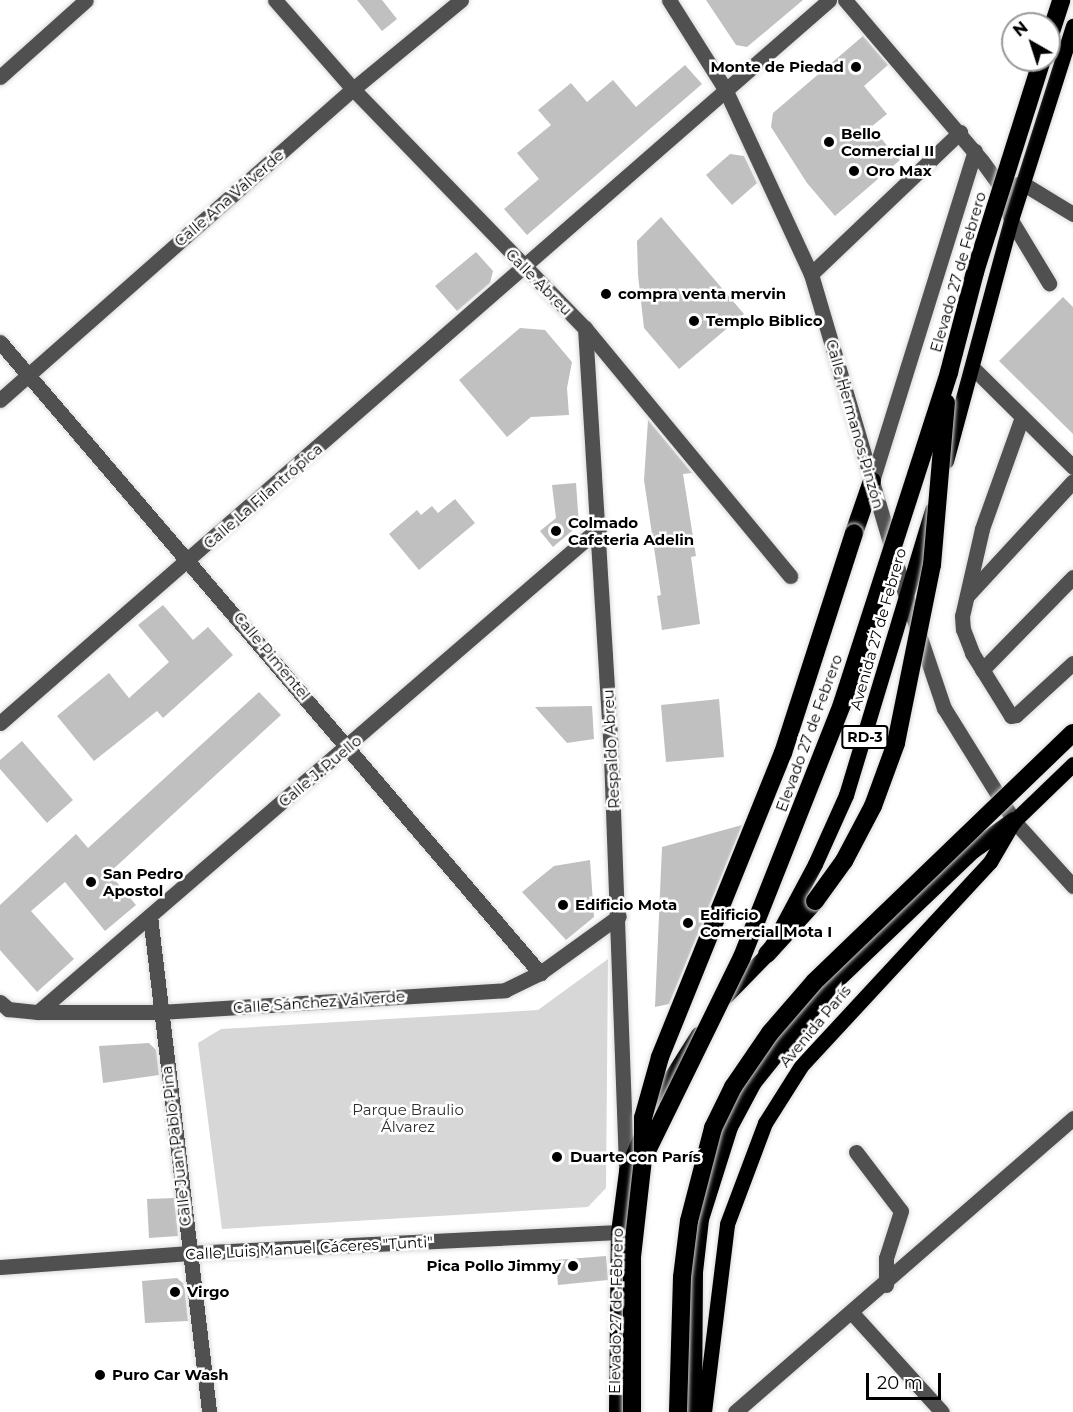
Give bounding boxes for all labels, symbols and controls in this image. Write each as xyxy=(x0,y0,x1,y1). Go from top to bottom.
north arrow xyxy=(1001,12,1061,72)
text: N xyxy=(1010,18,1032,41)
place label: Monte de Piedad xyxy=(710,58,844,76)
marker: Monte de Piedad xyxy=(849,60,863,74)
place label: Bello Comercial II xyxy=(841,124,934,159)
marker: Bello Comercial II xyxy=(822,135,836,149)
street label: Calle Ana Valverde xyxy=(171,146,287,250)
place label: Oro Max xyxy=(866,162,932,180)
marker: Oro Max xyxy=(847,164,861,178)
street label: Elevado 27 de Febrero xyxy=(926,190,990,354)
street label: Calle Abreu xyxy=(502,245,576,319)
place label: compra venta mervin xyxy=(618,285,786,303)
marker: compra venta mervin xyxy=(599,287,613,301)
place label: Templo Biblico xyxy=(706,312,823,330)
marker: Templo Biblico xyxy=(687,314,701,328)
street label: Calle Hermanos Pinzón xyxy=(822,337,888,511)
street label: Calle La Filantrópica xyxy=(200,440,326,552)
place label: Colmado Cafeteria Adelin xyxy=(568,513,694,548)
marker: Colmado Cafeteria Adelin xyxy=(549,524,563,538)
street label: Avenida 27 de Febrero xyxy=(846,546,910,712)
street label: Calle Pimentel xyxy=(230,608,314,704)
street label: Elevado 27 de Febrero xyxy=(772,652,846,814)
street label: Respaldo Abreu xyxy=(599,689,623,809)
road number: RD-3 xyxy=(841,726,889,748)
street label: Calle J. Puello xyxy=(275,731,365,811)
place label: San Pedro Apostol xyxy=(103,864,183,899)
marker: San Pedro Apostol xyxy=(84,875,98,889)
place label: Edificio Mota xyxy=(575,896,677,914)
marker: Edificio Mota xyxy=(556,898,570,912)
place label: Edificio Comercial Mota I xyxy=(700,905,832,940)
marker: Edificio Comercial Mota I xyxy=(681,916,695,930)
street label: Avenida París xyxy=(776,981,854,1071)
street label: Calle Sánchez Valverde xyxy=(232,987,406,1017)
street label: Calle Juan Pablo Pina xyxy=(157,1065,195,1227)
park label: Parque Braulio Álvarez xyxy=(352,1100,464,1135)
marker: Duarte con París xyxy=(548,1148,566,1166)
place label: Duarte con París xyxy=(570,1148,701,1166)
street label: Elevado 27 de Febrero xyxy=(606,1228,626,1394)
street label: Calle Luis Manuel Cáceres "Tunti" xyxy=(185,1233,433,1263)
place label: Pica Pollo Jimmy xyxy=(426,1257,561,1275)
marker: Pica Pollo Jimmy xyxy=(566,1259,580,1273)
place label: Virgo xyxy=(187,1283,229,1301)
marker: Virgo xyxy=(168,1285,182,1299)
scale bar xyxy=(869,1361,944,1399)
place label: Puro Car Wash xyxy=(112,1366,229,1384)
marker: Puro Car Wash xyxy=(93,1368,107,1382)
text: 20 m xyxy=(877,1372,923,1394)

